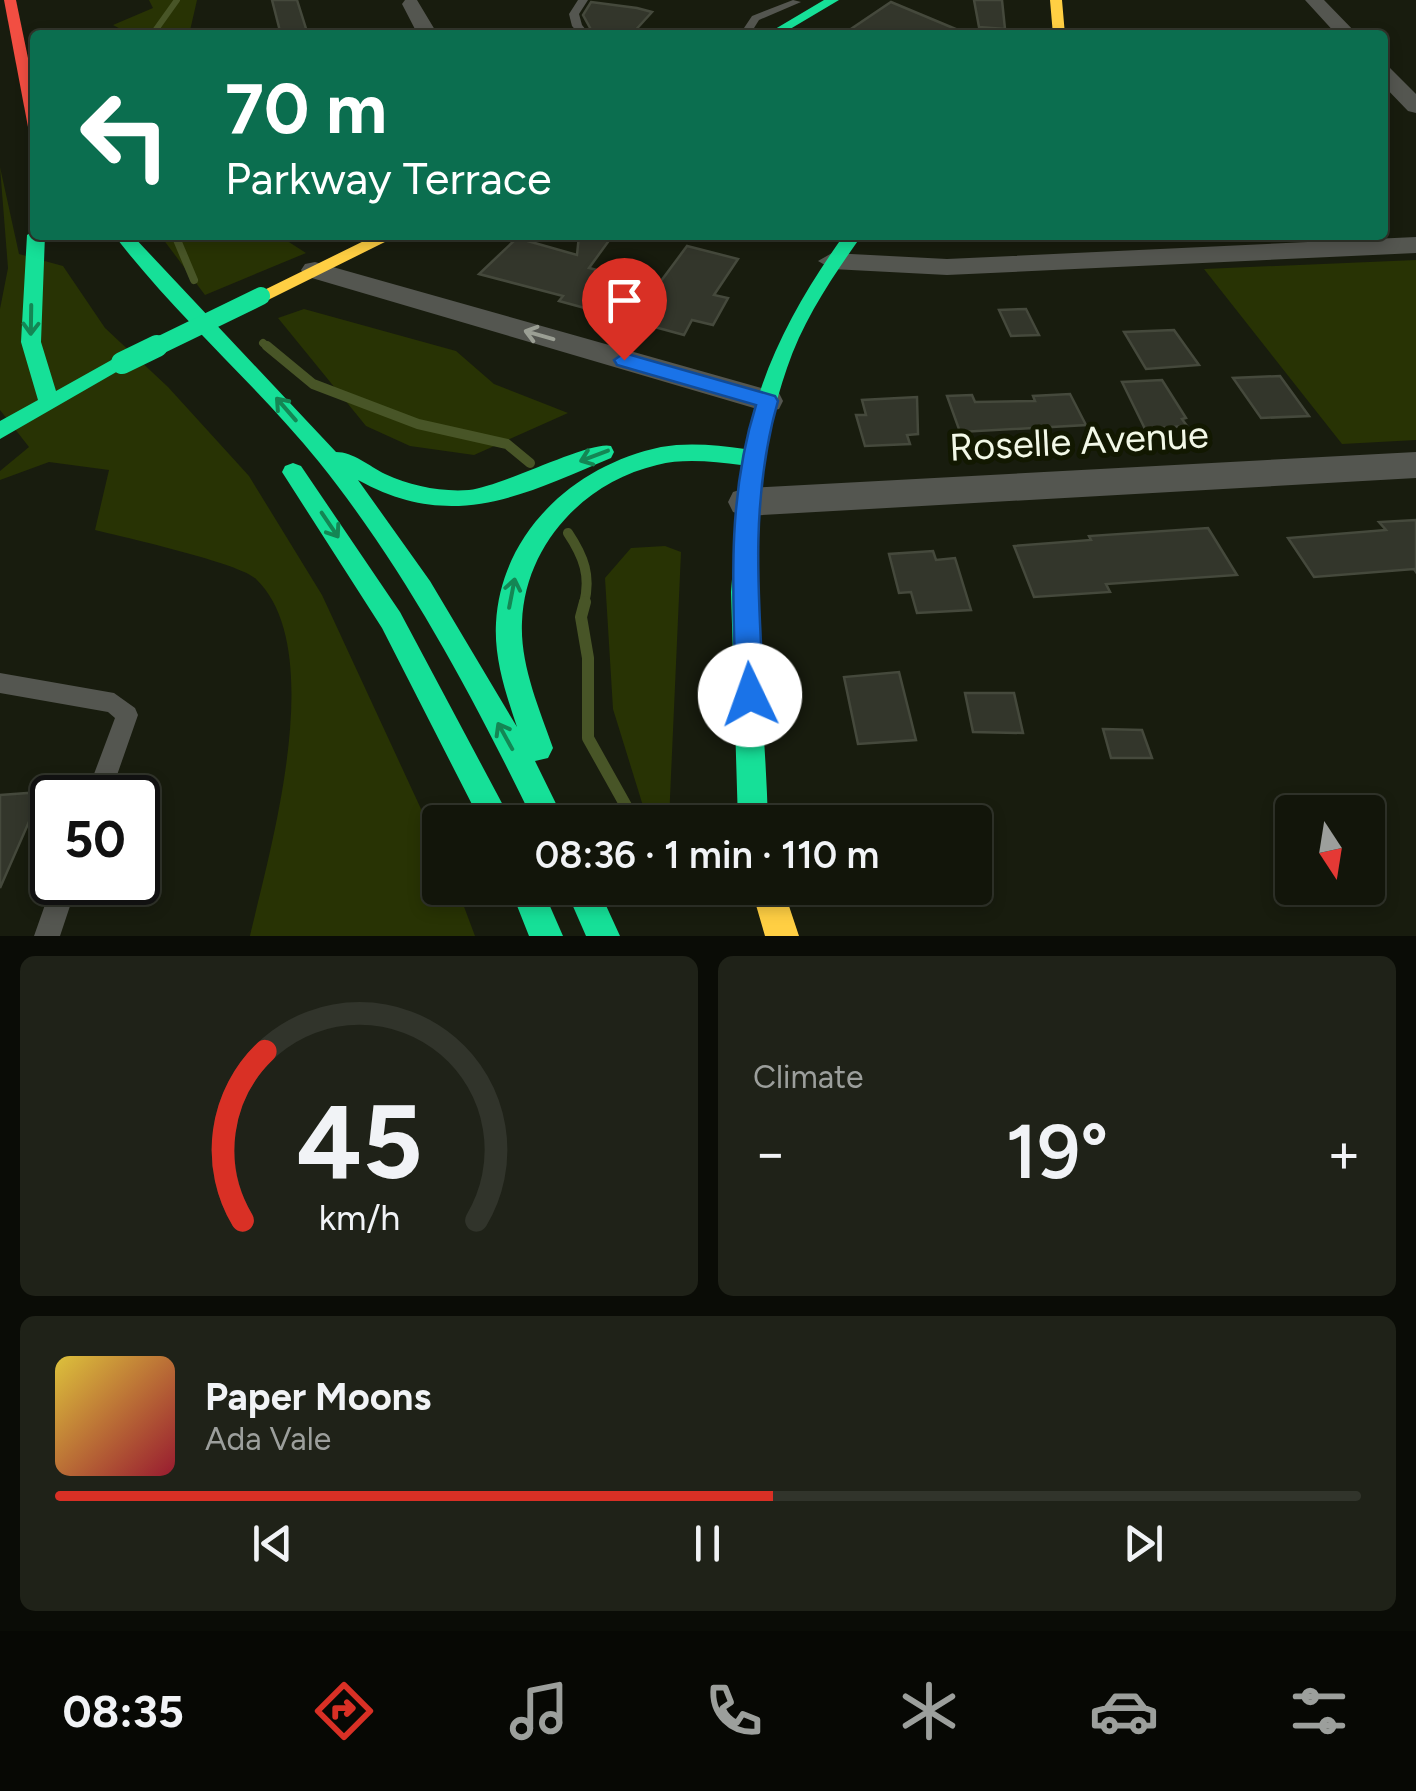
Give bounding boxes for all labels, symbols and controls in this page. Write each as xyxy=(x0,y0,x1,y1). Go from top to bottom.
text: 70 m xyxy=(225,66,387,151)
icon: left xyxy=(60,70,190,200)
text: Parkway Terrace xyxy=(225,151,552,205)
pin xyxy=(582,258,667,361)
icon: arrive xyxy=(597,273,652,328)
one-way arrow xyxy=(21,304,40,336)
one-way arrow xyxy=(524,325,555,343)
one-way arrow xyxy=(275,397,298,422)
street label: Roselle Avenue xyxy=(948,411,1210,471)
one-way arrow xyxy=(579,448,610,466)
one-way arrow xyxy=(319,510,340,538)
one-way arrow xyxy=(504,578,523,610)
position arrow xyxy=(698,643,802,747)
one-way arrow xyxy=(495,722,515,751)
speed limit sign: 50 xyxy=(30,775,160,905)
north arrow xyxy=(1275,795,1385,905)
map controls xyxy=(1275,795,1385,905)
text: 08:36 · 1 min · 110 m xyxy=(535,832,879,878)
text: Climate xyxy=(753,1058,864,1096)
text: 45 xyxy=(296,1079,422,1204)
text: 19° xyxy=(1006,1107,1108,1197)
text: − xyxy=(753,1120,787,1186)
text: + xyxy=(1327,1120,1361,1186)
text: km/h xyxy=(318,1196,400,1239)
text: Paper Moons xyxy=(205,1374,431,1420)
text: Ada Vale xyxy=(205,1420,331,1458)
icon: previous xyxy=(245,1516,300,1571)
icon: pause xyxy=(680,1516,735,1571)
icon: next xyxy=(1116,1516,1171,1571)
icon: directions xyxy=(309,1676,379,1746)
icon: music xyxy=(504,1676,574,1746)
icon: phone xyxy=(699,1676,769,1746)
icon: climate xyxy=(894,1676,964,1746)
icon: car xyxy=(1089,1676,1159,1746)
icon: filters xyxy=(1284,1676,1354,1746)
text: 08:35 xyxy=(62,1684,184,1738)

